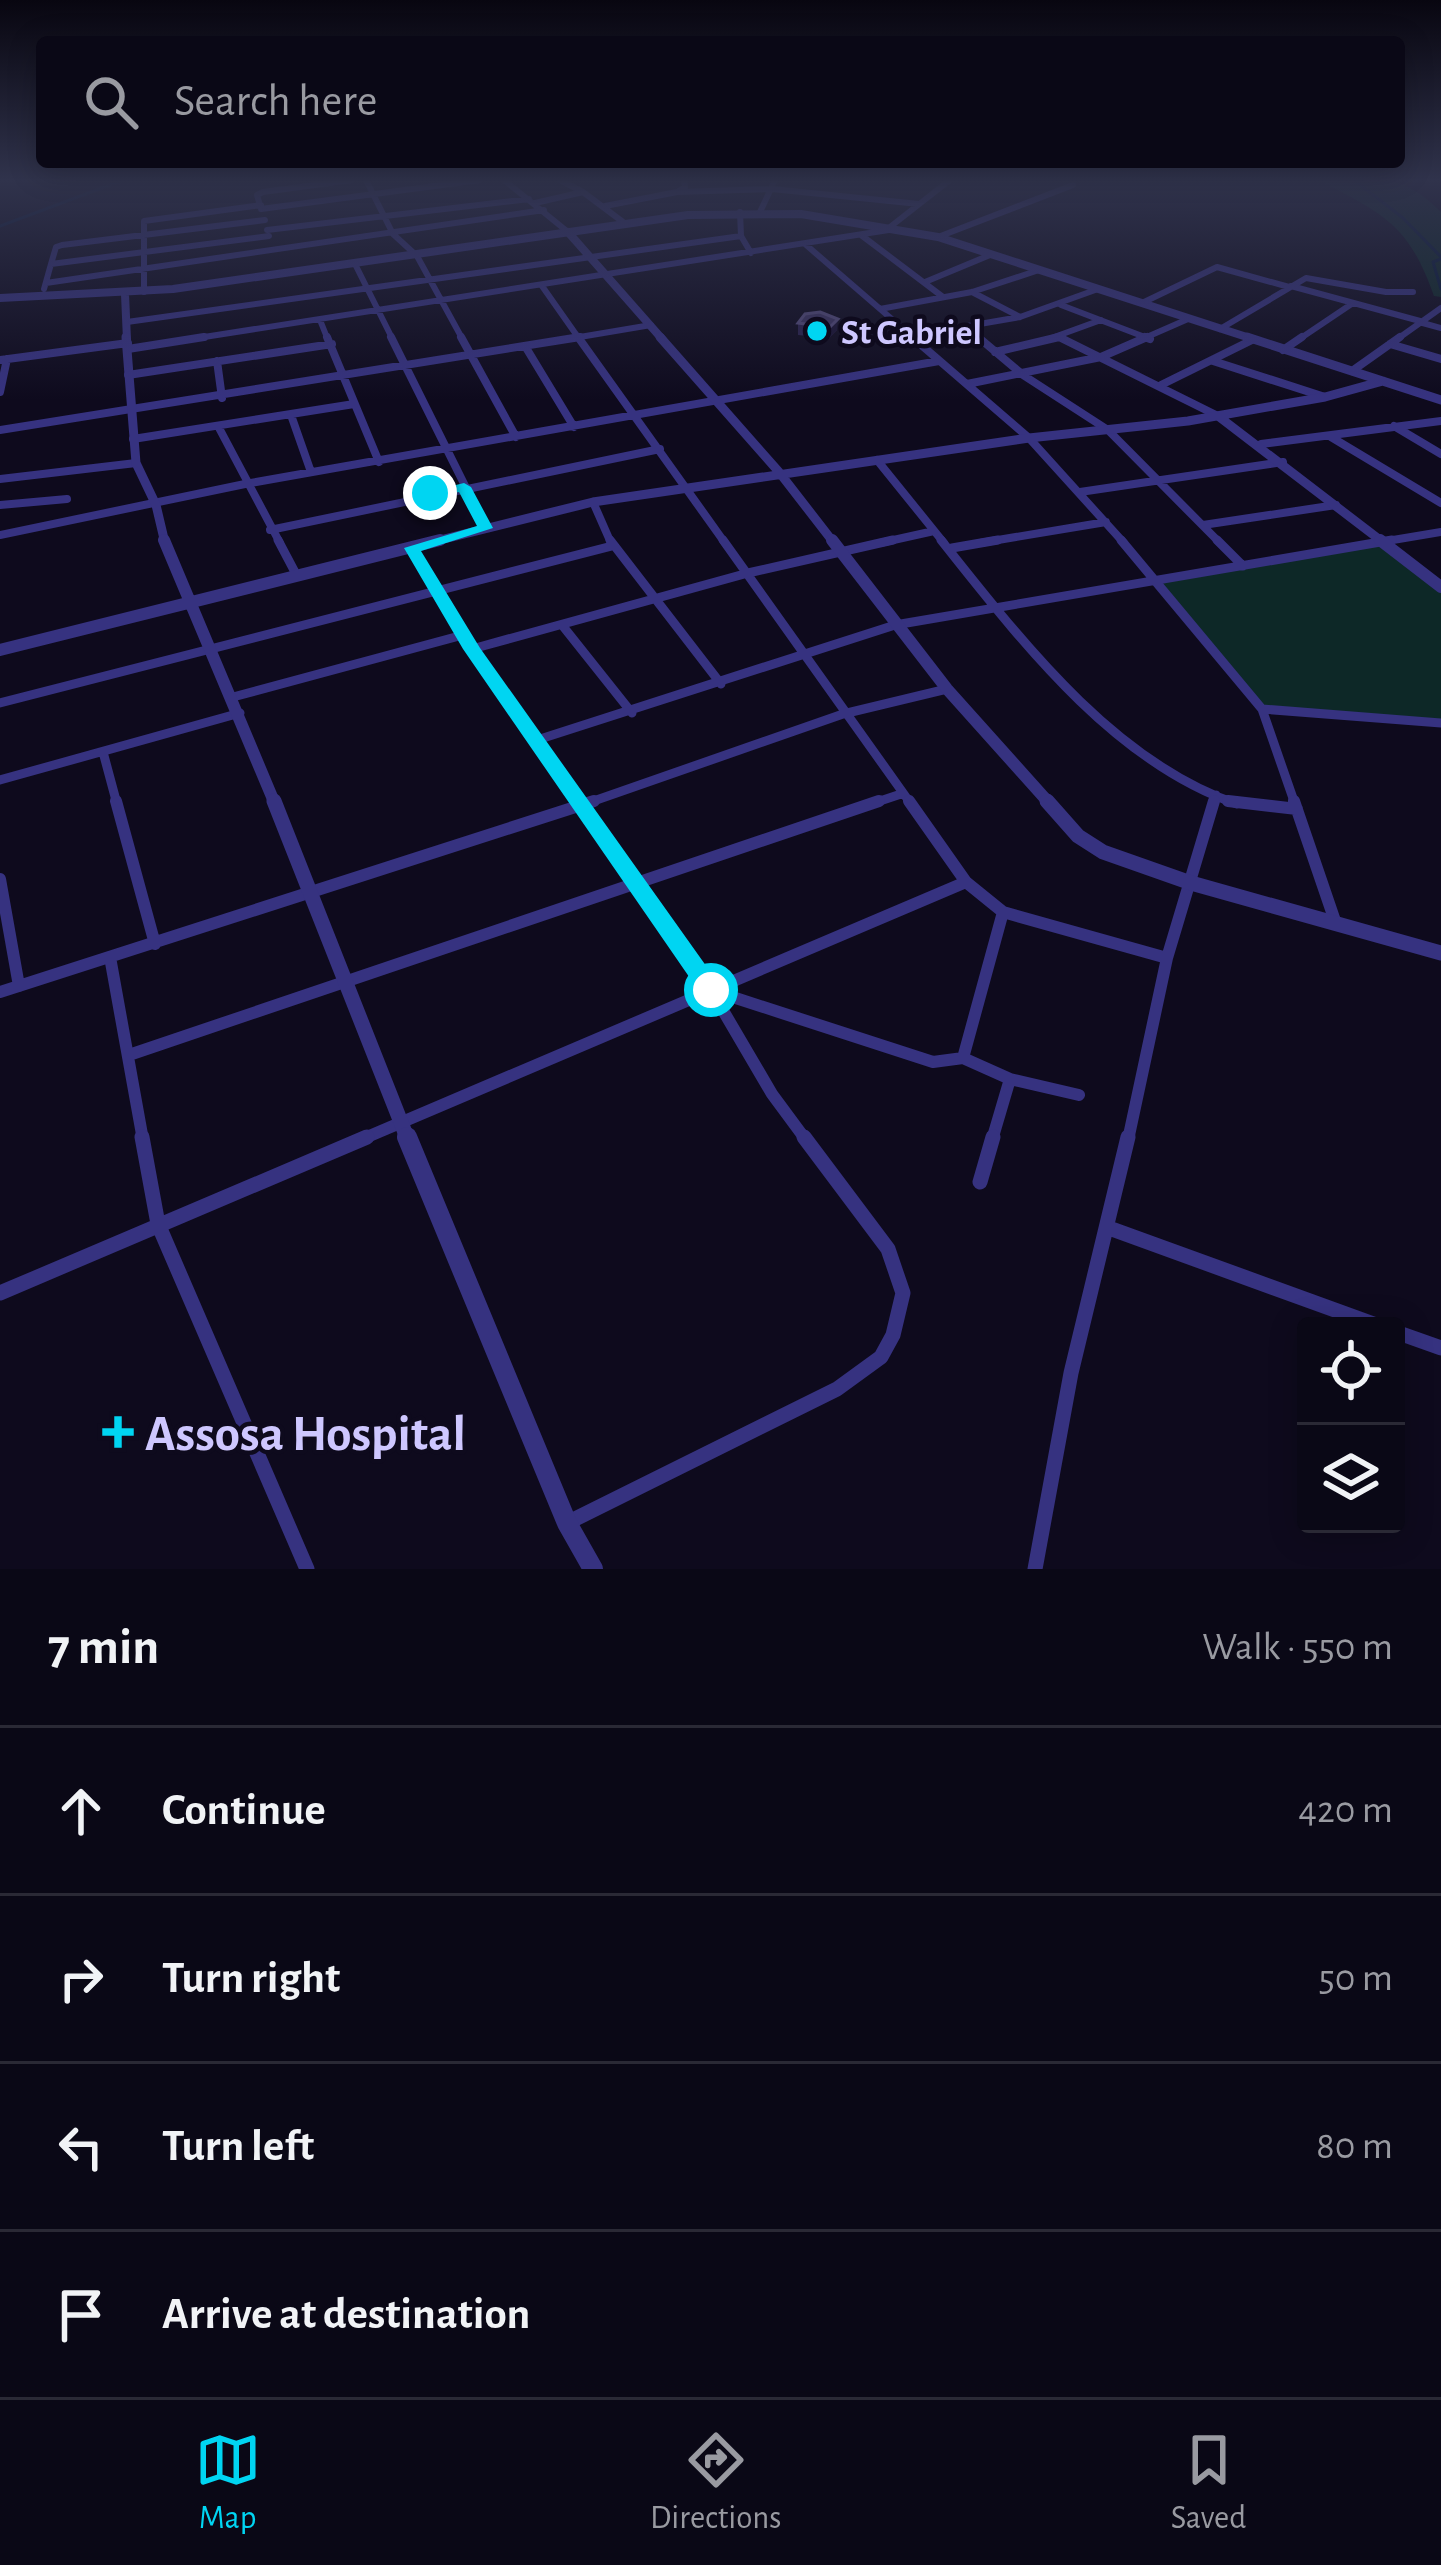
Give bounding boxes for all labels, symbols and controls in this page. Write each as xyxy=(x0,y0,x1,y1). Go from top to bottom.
search box xyxy=(36,36,1405,168)
icon: search xyxy=(78,69,144,135)
text: Search here xyxy=(174,79,377,124)
place label: St Gabriel xyxy=(841,315,982,351)
marker: St Gabriel xyxy=(804,318,830,344)
route end xyxy=(403,466,457,520)
route start xyxy=(684,963,738,1017)
map controls xyxy=(1297,1317,1405,1533)
button: locate xyxy=(1297,1317,1405,1425)
place label: Assosa Hospital xyxy=(145,1409,466,1460)
marker: Assosa Hospital xyxy=(102,1416,134,1448)
button: layers xyxy=(1297,1425,1405,1533)
text: 7 min xyxy=(48,1622,159,1673)
text: Walk · 550 m xyxy=(1202,1628,1393,1667)
icon: ahead xyxy=(48,1778,114,1844)
text: Continue xyxy=(162,1788,326,1833)
text: 420 m xyxy=(1298,1791,1393,1830)
icon: right xyxy=(48,1946,114,2012)
text: Turn right xyxy=(162,1956,340,2001)
text: 50 m xyxy=(1318,1959,1393,1998)
icon: left xyxy=(48,2114,114,2180)
text: Turn left xyxy=(162,2124,314,2169)
text: 80 m xyxy=(1316,2127,1393,2166)
icon: arrive xyxy=(48,2282,114,2348)
text: Arrive at destination xyxy=(162,2292,530,2337)
tab: Map xyxy=(195,2427,261,2539)
tab: Directions xyxy=(650,2427,781,2539)
tab: Saved xyxy=(1171,2427,1246,2539)

